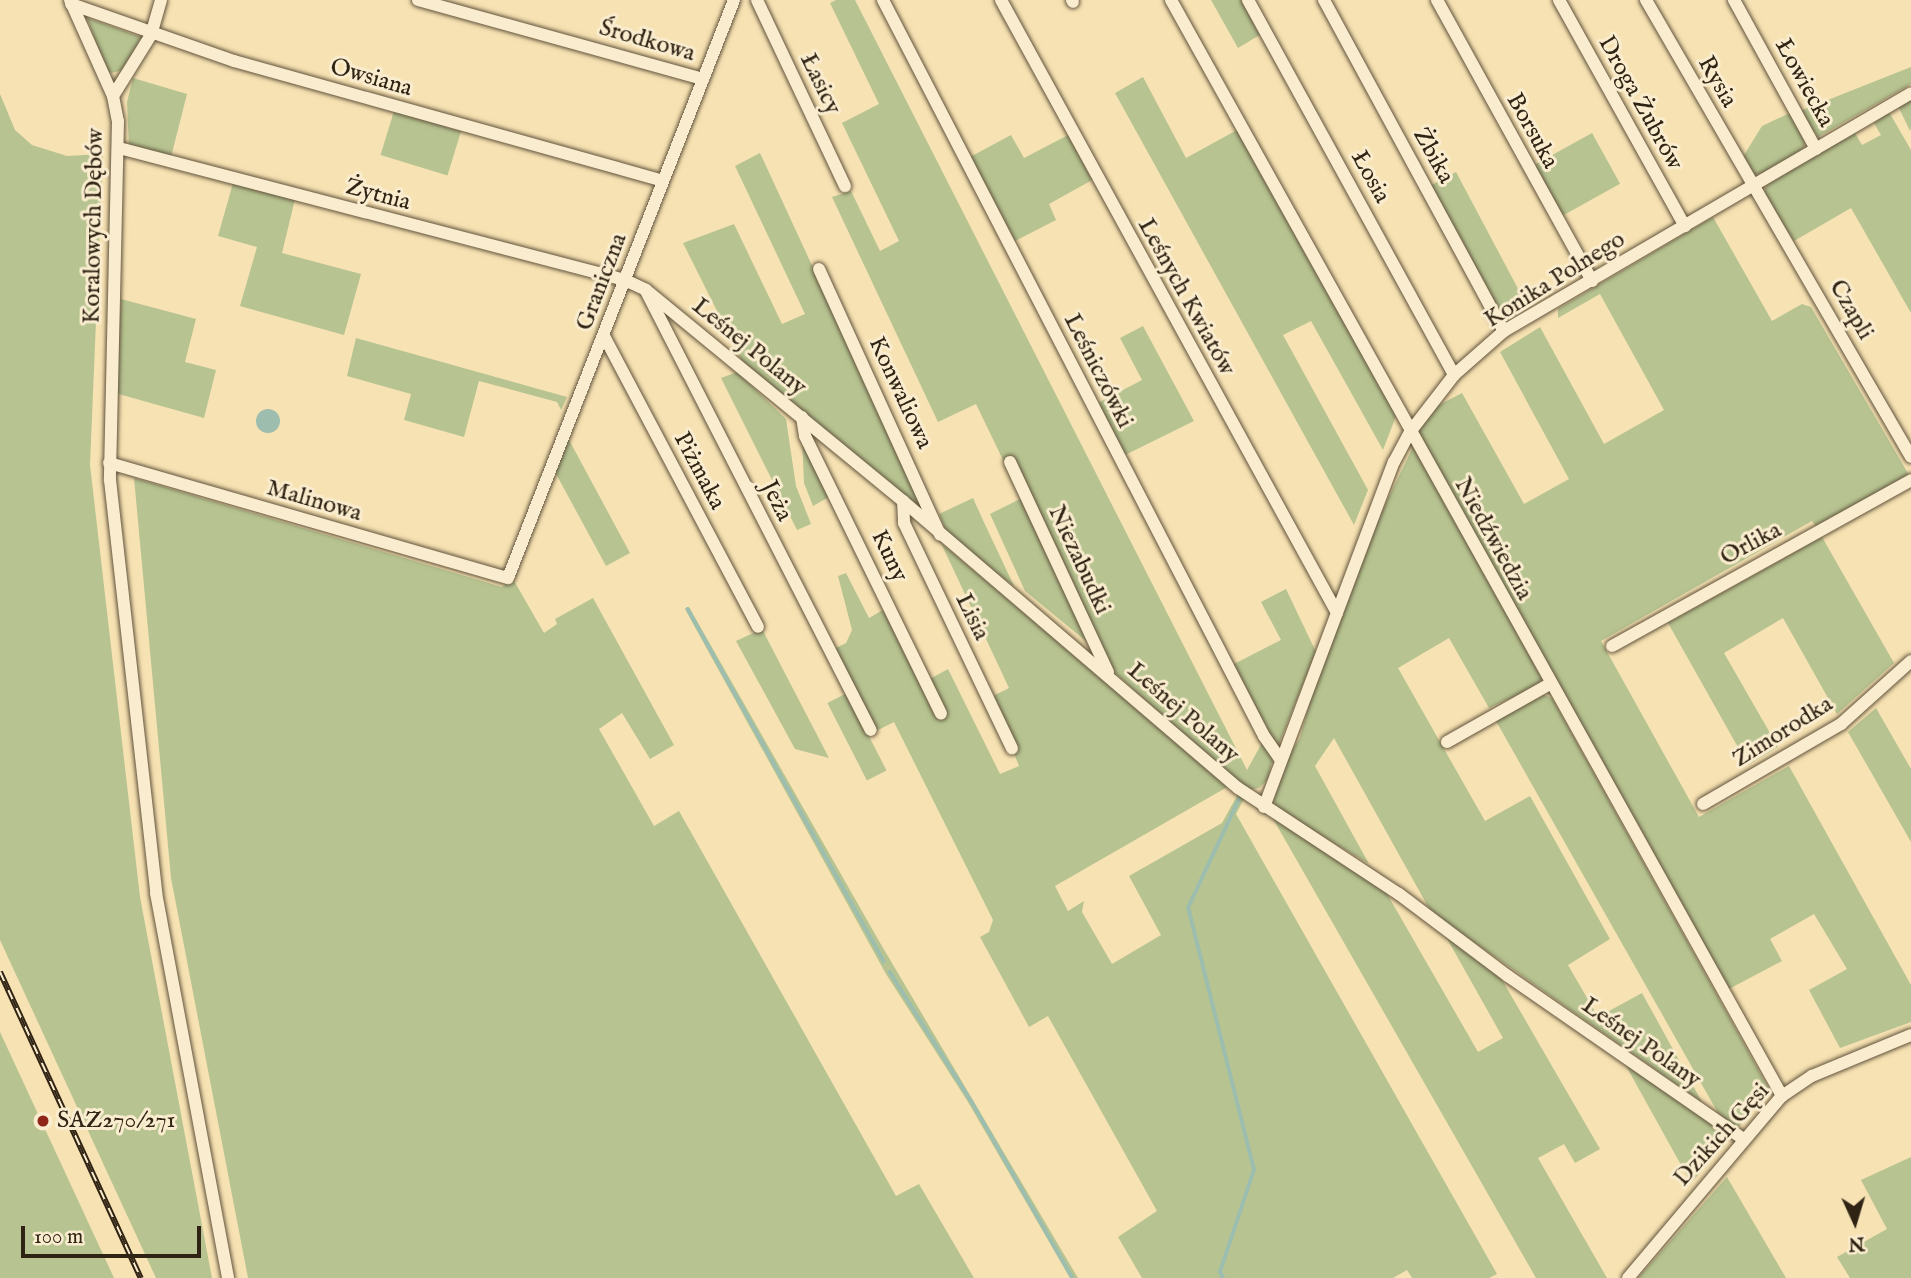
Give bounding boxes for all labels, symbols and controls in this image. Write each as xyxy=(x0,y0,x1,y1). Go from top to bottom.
street label: Środkowa xyxy=(596,14,698,68)
street label: Droga Żubrów xyxy=(1591,31,1689,175)
street label: Łowiecka xyxy=(1768,34,1840,132)
street label: Łasicy xyxy=(793,49,847,119)
street label: Rysia xyxy=(1691,51,1743,113)
street label: Owsiana xyxy=(327,53,415,103)
street label: Borsuka xyxy=(1500,88,1564,174)
street label: Żbika xyxy=(1406,123,1460,189)
street label: Koralowych Dębów xyxy=(78,128,110,324)
street label: Łosia xyxy=(1344,146,1396,208)
street label: Żytnia xyxy=(342,173,414,217)
street label: Leśnych Kwiatów xyxy=(1131,213,1241,381)
street label: Konika Polnego xyxy=(1479,225,1631,335)
street label: Graniczna xyxy=(570,229,634,335)
street label: Czapli xyxy=(1822,275,1880,345)
street label: Leśnej Polany xyxy=(686,292,812,402)
street label: Leśniczówki xyxy=(1057,309,1139,433)
street label: Konwaliowa xyxy=(862,332,938,454)
street label: Piżmaka xyxy=(667,427,731,515)
street label: Niedźwiedzia xyxy=(1448,473,1538,605)
street label: Malinowa xyxy=(263,474,365,528)
street label: Jeża xyxy=(754,476,798,526)
street label: Niezabudki xyxy=(1041,501,1117,619)
street label: Orlika xyxy=(1716,516,1786,572)
street label: Kuny xyxy=(864,525,914,587)
street label: Lisia xyxy=(948,589,996,645)
street label: Leśnej Polany xyxy=(1121,657,1245,769)
street label: Zimorodka xyxy=(1728,690,1838,774)
street label: Leśnej Polany xyxy=(1576,991,1706,1095)
street label: Dzikich Gęsi xyxy=(1668,1077,1776,1193)
place label: SAZ270/271 xyxy=(57,1107,176,1135)
marker: SAZ270/271 xyxy=(35,1113,51,1129)
north arrow xyxy=(1820,1187,1890,1257)
scale bar xyxy=(24,1212,205,1256)
text: 100 m xyxy=(34,1224,83,1251)
text: N xyxy=(1847,1230,1866,1255)

